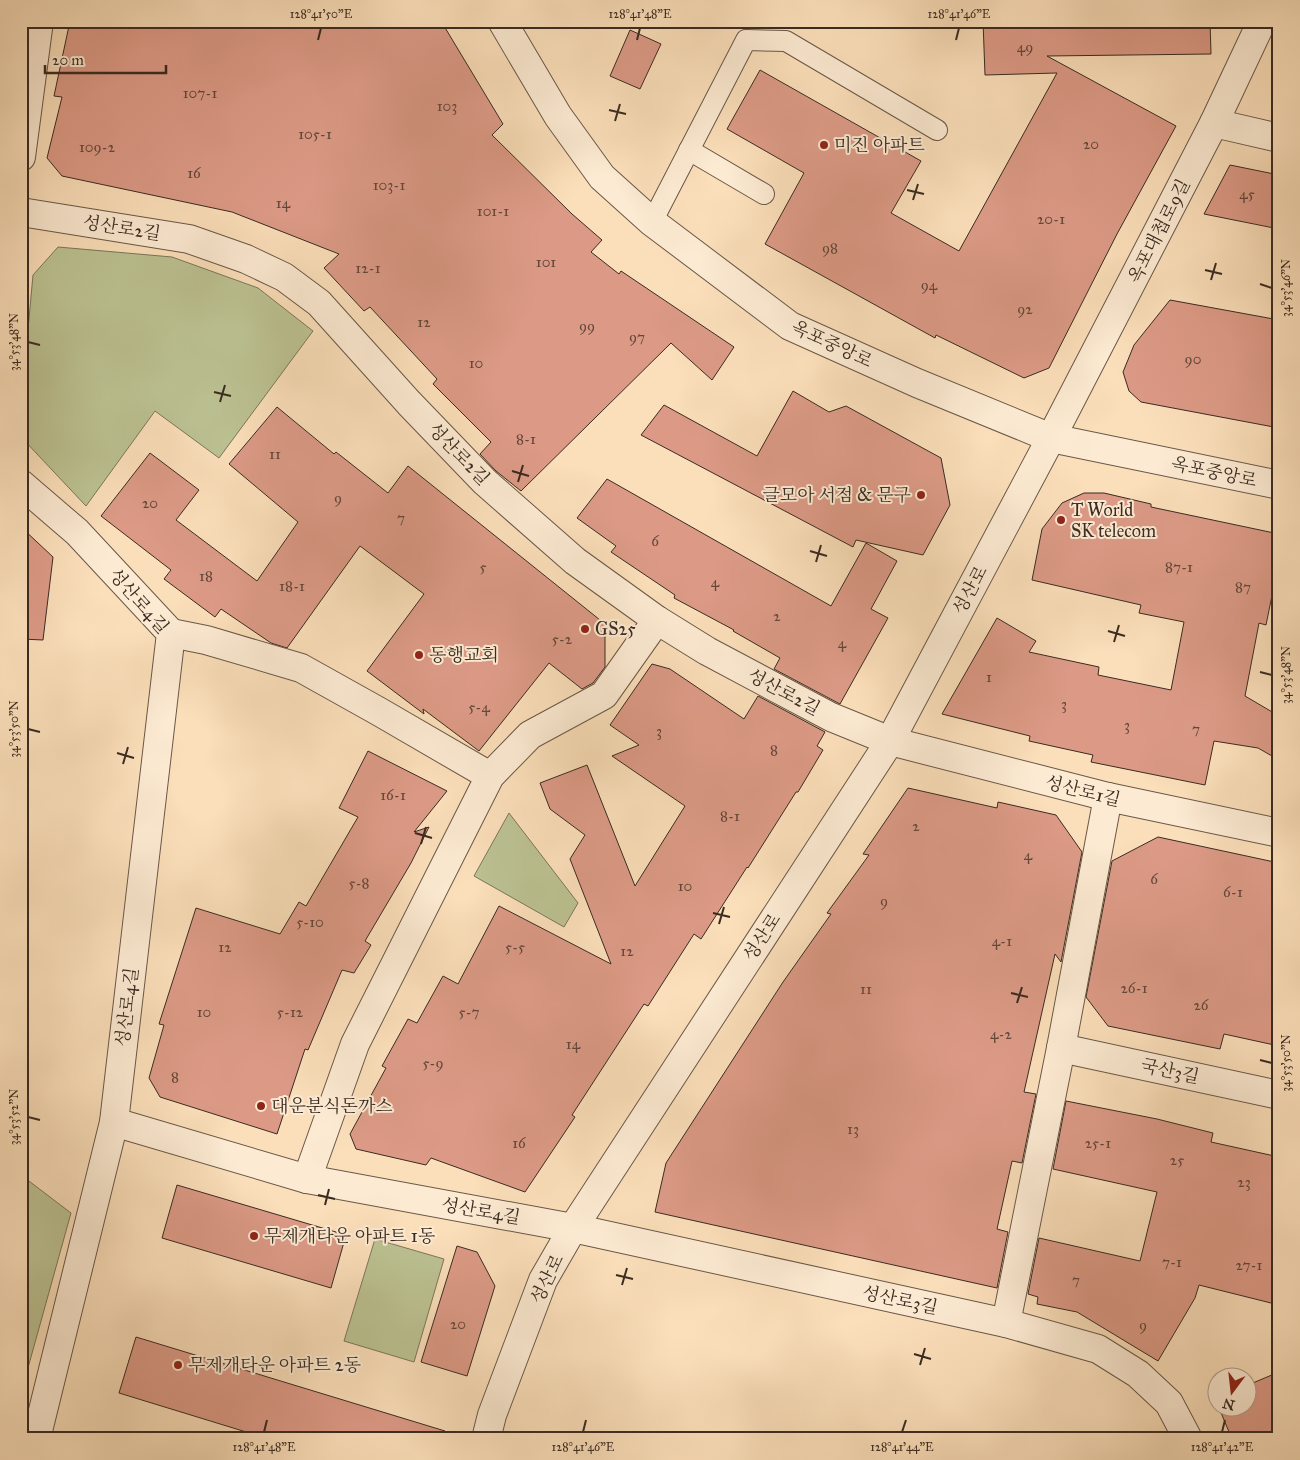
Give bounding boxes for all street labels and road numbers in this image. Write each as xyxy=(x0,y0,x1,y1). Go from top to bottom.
street label: 옥포대첩로9길 xyxy=(1123,175,1195,287)
street label: 성산로2길 xyxy=(82,211,162,245)
street label: 옥포중앙로 xyxy=(788,316,876,372)
street label: 성산로2길 xyxy=(424,418,494,490)
street label: 옥포중앙로 xyxy=(1169,452,1259,492)
street label: 성산로 xyxy=(948,562,992,618)
street label: 성산로4길 xyxy=(105,564,173,638)
street label: 성산로2길 xyxy=(744,664,824,720)
street label: 성산로1길 xyxy=(1043,771,1123,811)
street label: 성산로 xyxy=(739,909,785,965)
street label: 성산로4길 xyxy=(111,966,143,1048)
street label: 국산3길 xyxy=(1139,1054,1201,1088)
street label: 성산로4길 xyxy=(440,1193,522,1229)
street label: 성산로 xyxy=(526,1251,568,1307)
street label: 성산로3길 xyxy=(860,1281,940,1319)

